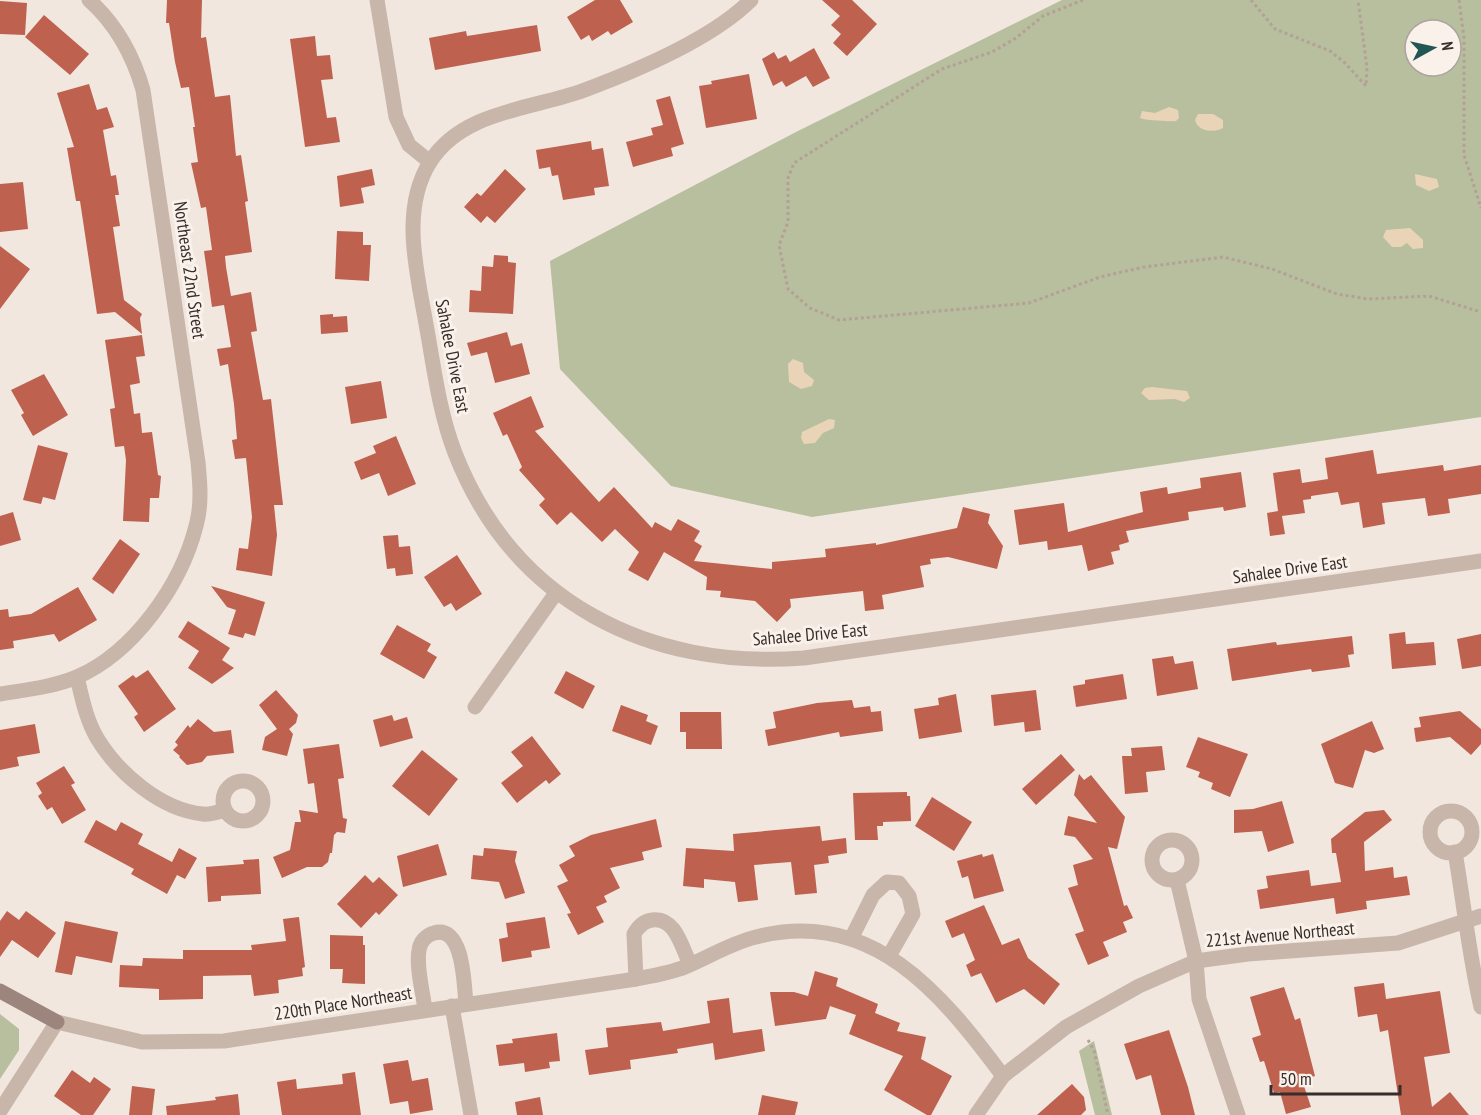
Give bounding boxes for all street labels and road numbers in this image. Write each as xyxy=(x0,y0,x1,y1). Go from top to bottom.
street label: Northeast 22nd Street xyxy=(169,200,211,340)
street label: Sahalee Drive East xyxy=(431,297,475,415)
street label: Sahalee Drive East xyxy=(1231,550,1349,588)
street label: Sahalee Drive East xyxy=(752,618,868,650)
street label: 221st Avenue Northeast xyxy=(1205,916,1355,952)
street label: 220th Place Northeast xyxy=(272,981,414,1025)

